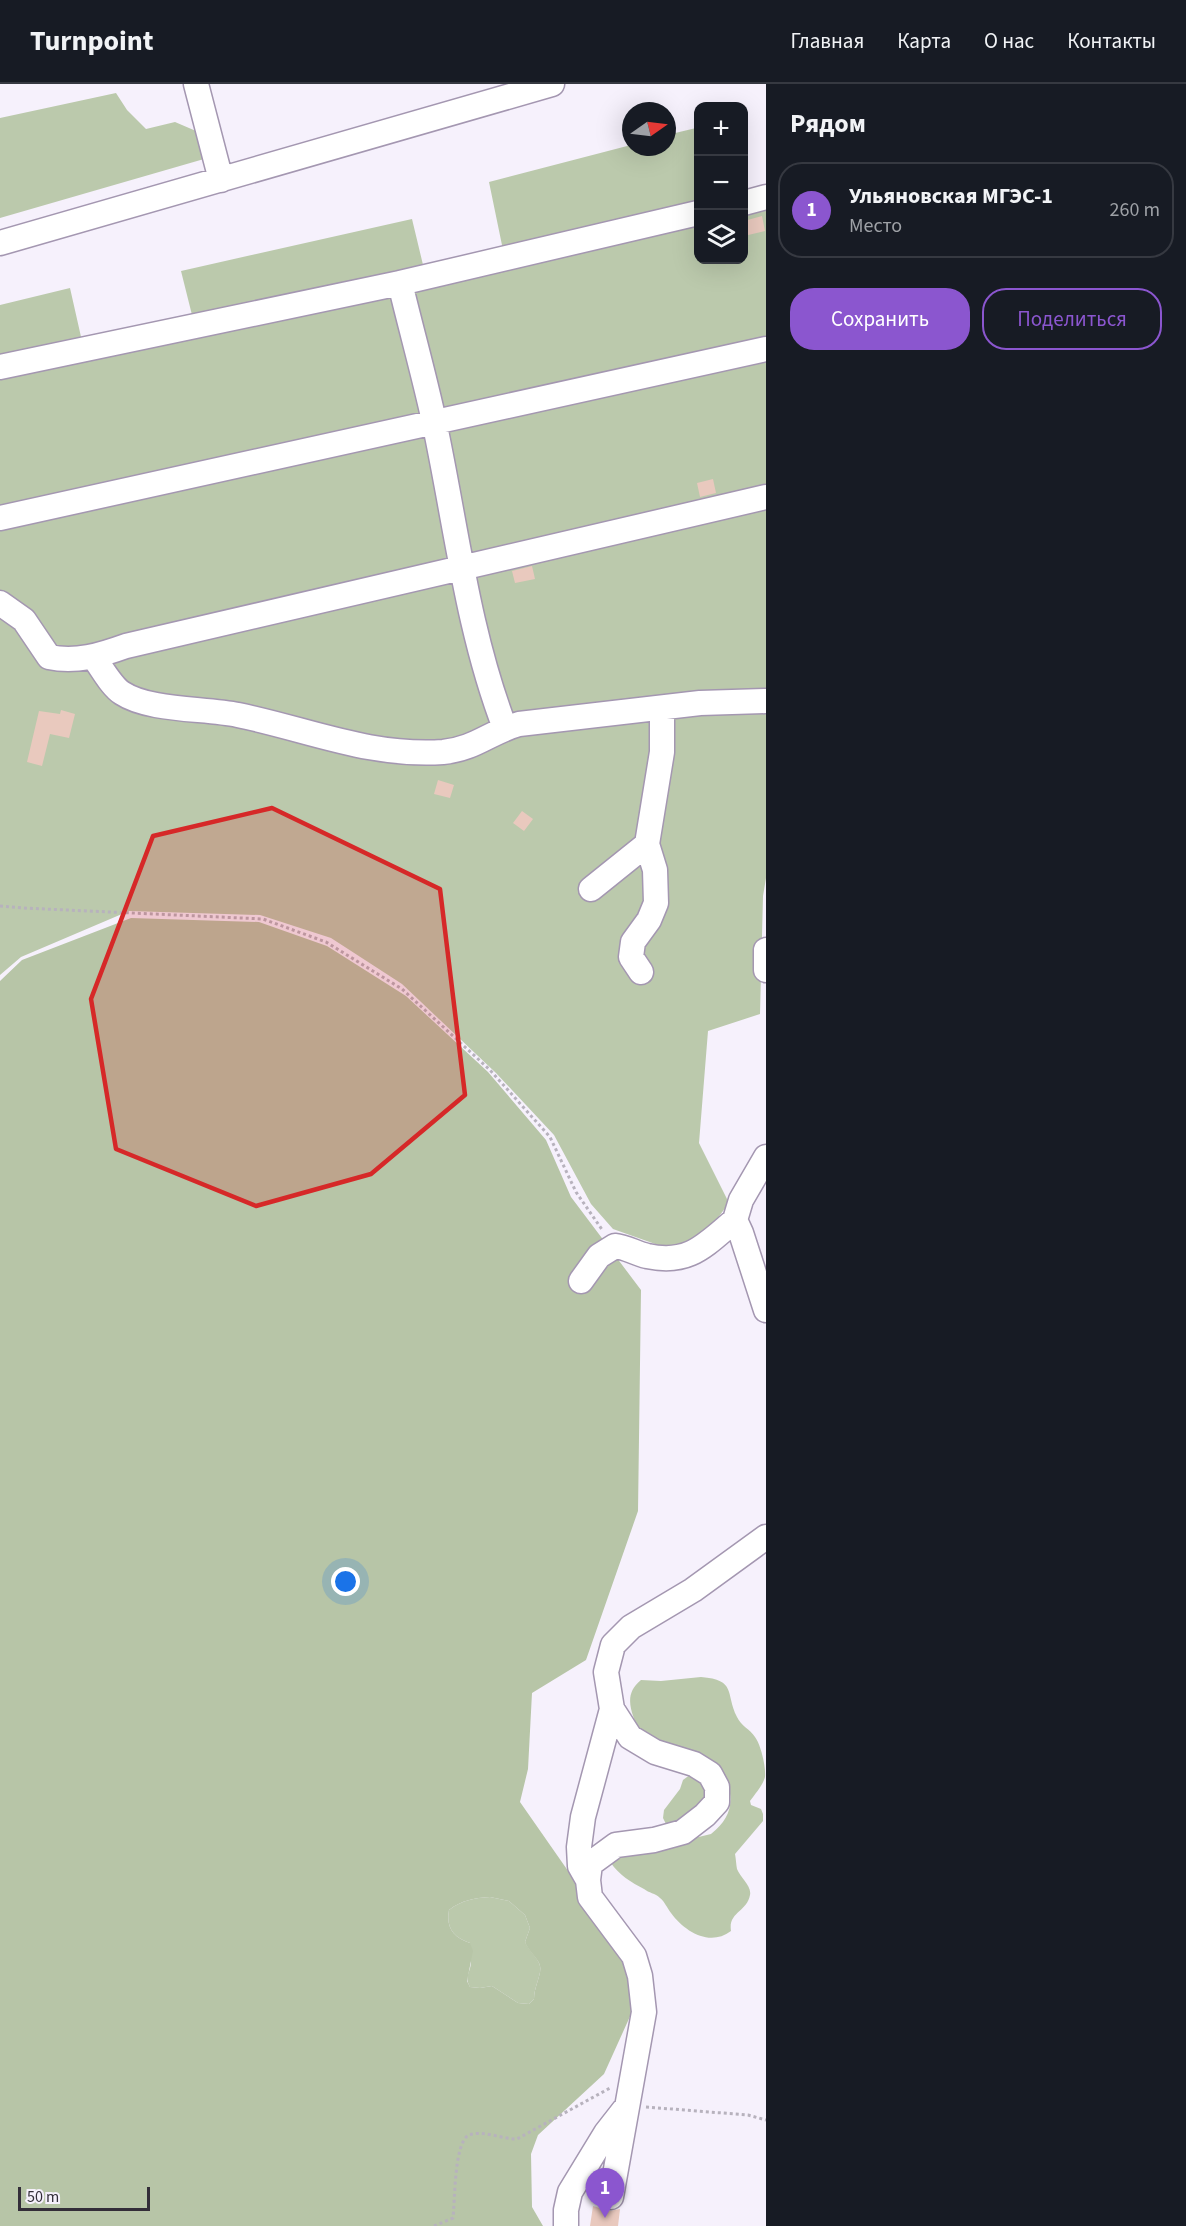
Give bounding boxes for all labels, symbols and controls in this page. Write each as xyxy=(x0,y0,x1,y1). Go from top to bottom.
text: Turnpoint xyxy=(30,21,154,61)
text: Главная xyxy=(791,26,864,56)
text: Карта xyxy=(897,26,951,56)
text: О нас xyxy=(984,26,1034,56)
text: Контакты xyxy=(1067,26,1156,56)
north arrow xyxy=(622,102,676,156)
map controls xyxy=(694,102,748,264)
button: + xyxy=(694,102,748,156)
text: Рядом xyxy=(790,105,866,142)
button: − xyxy=(694,156,748,210)
text: Ульяновская МГЭС-1 xyxy=(849,180,1053,212)
text: 1 xyxy=(806,196,817,224)
text: 260 m xyxy=(1110,196,1160,224)
button: layers xyxy=(694,210,748,264)
text: Место xyxy=(849,212,902,240)
button: Сохранить xyxy=(790,288,970,350)
button: Поделиться xyxy=(982,288,1162,350)
your location xyxy=(331,1567,360,1596)
pin: 1 xyxy=(586,2168,624,2218)
scale bar xyxy=(18,2184,150,2212)
text: 50 m xyxy=(27,2186,59,2208)

